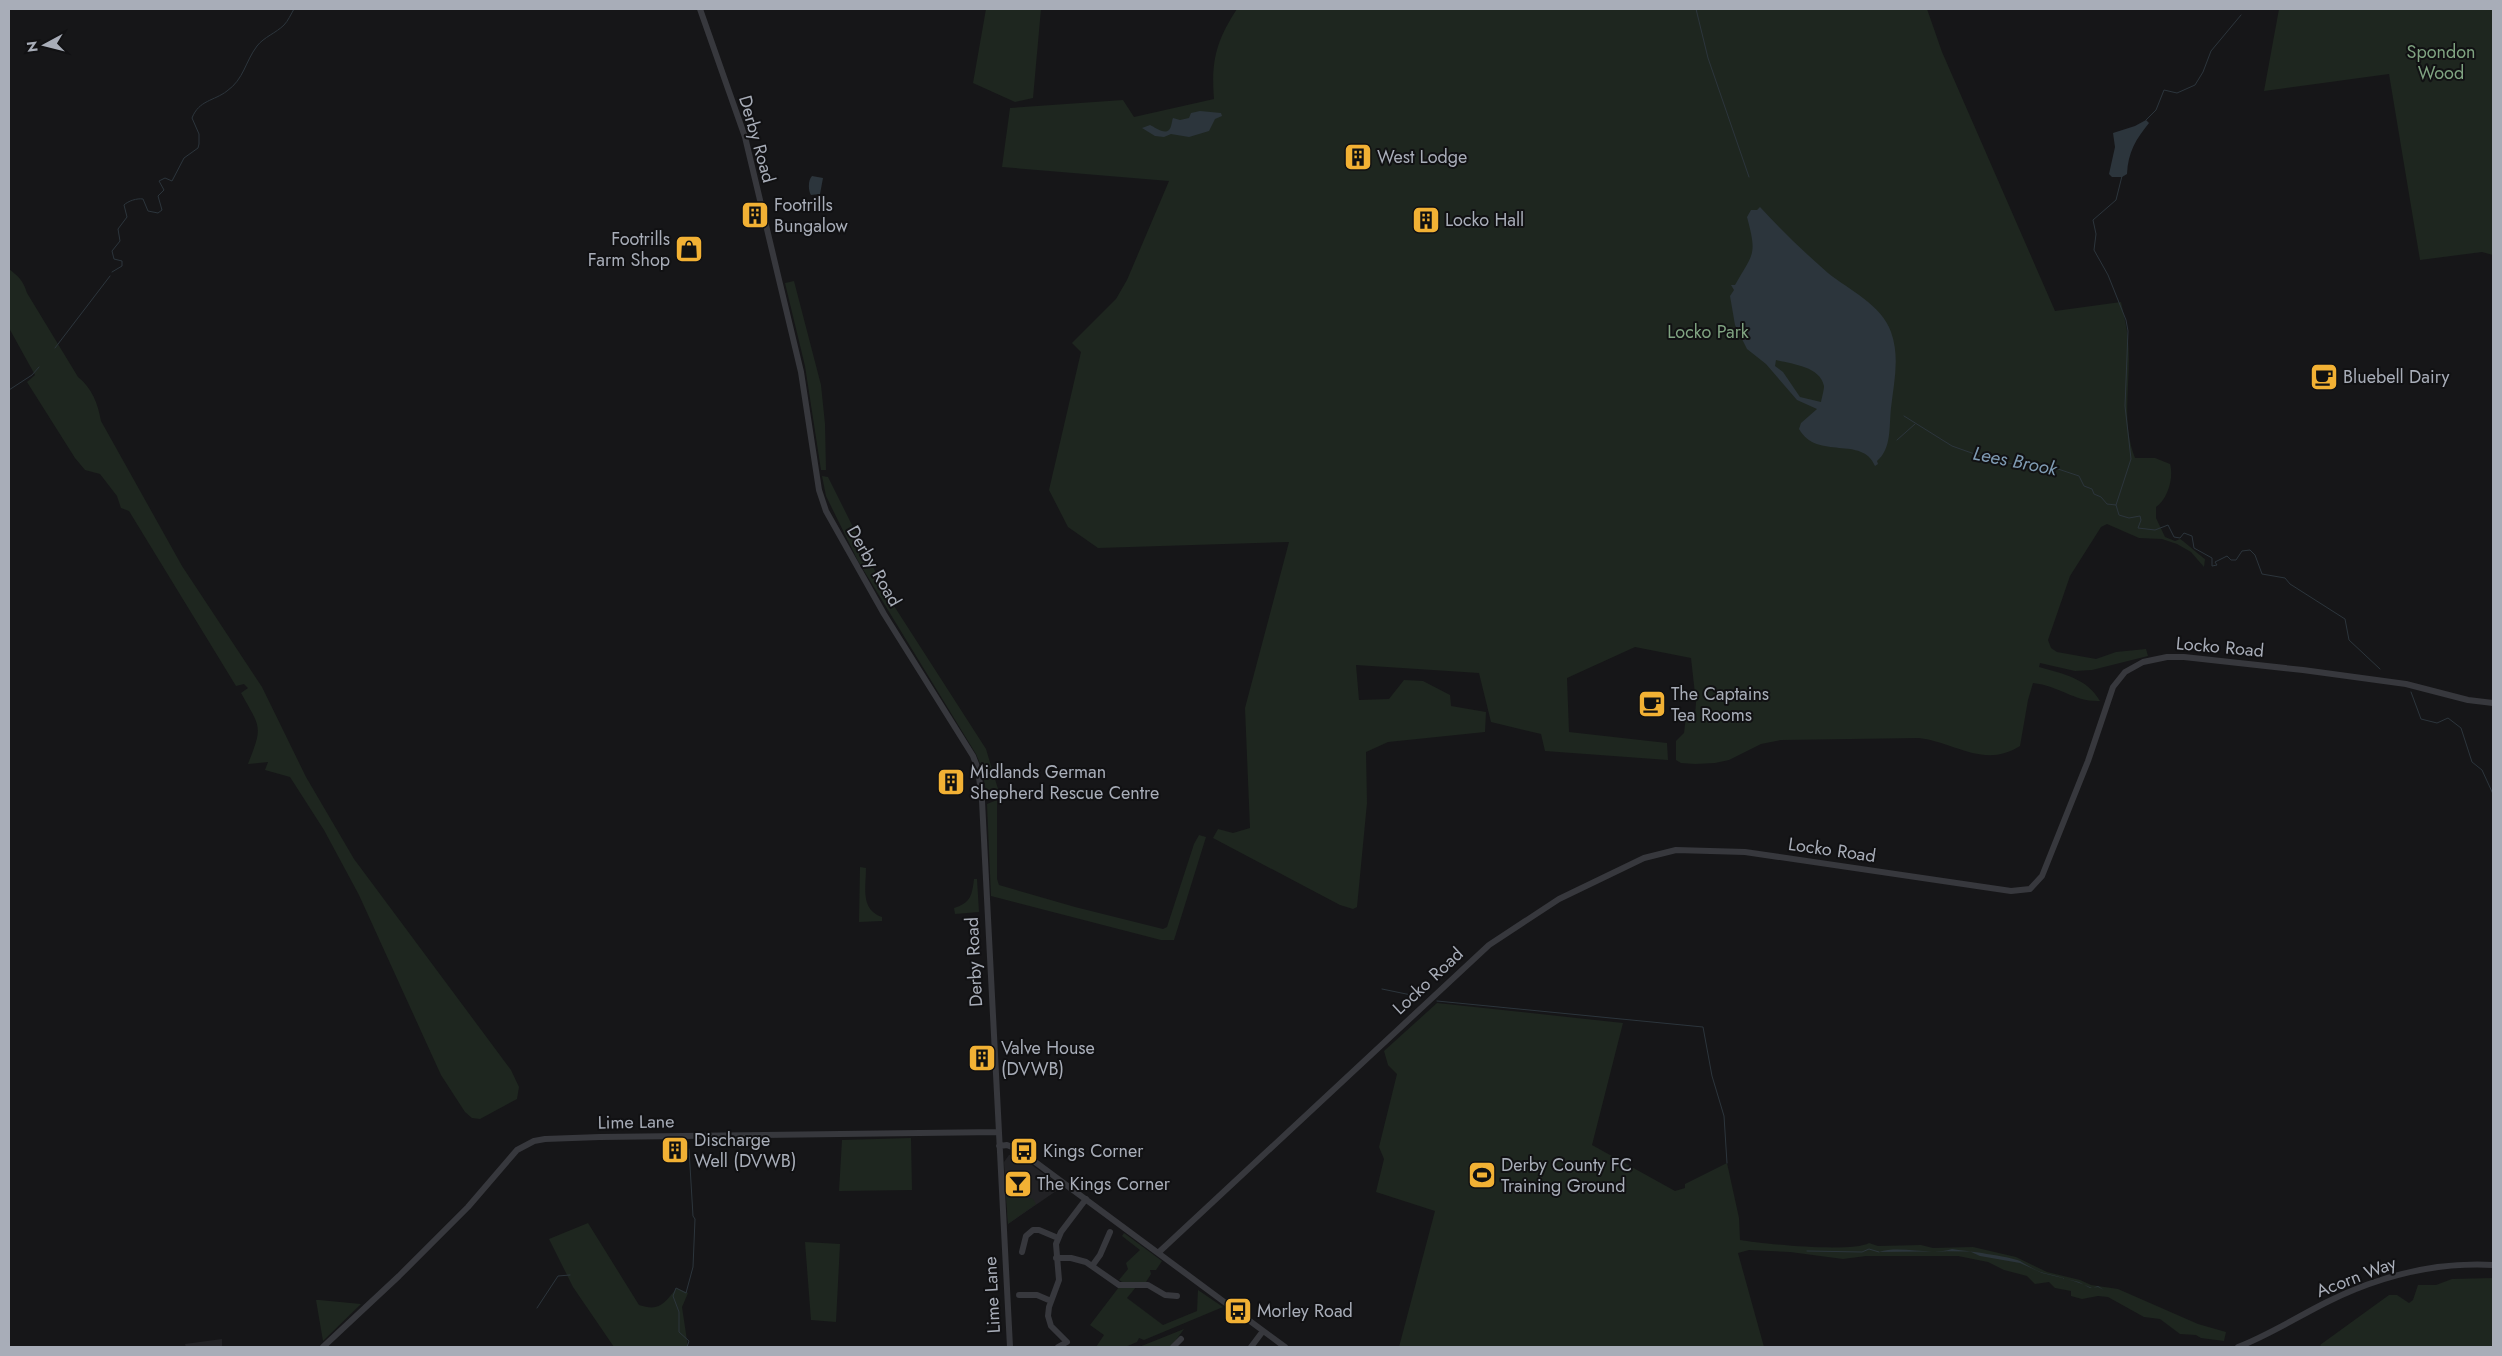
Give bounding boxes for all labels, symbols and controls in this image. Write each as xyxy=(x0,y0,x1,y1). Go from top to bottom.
north arrow xyxy=(20,20,70,70)
park label: Spondon Wood xyxy=(2407,39,2475,86)
text: N xyxy=(21,40,43,53)
street label: Derby Road xyxy=(732,92,782,186)
building icon: West Lodge xyxy=(1343,142,1373,172)
place label: West Lodge xyxy=(1377,144,1467,170)
place label: Footrills Bungalow xyxy=(774,192,849,239)
building icon: Footrills Bungalow xyxy=(740,200,770,230)
building icon: Locko Hall xyxy=(1411,205,1441,235)
place label: Locko Hall xyxy=(1445,207,1524,233)
place label: Footrills Farm Shop xyxy=(588,226,670,273)
shop icon: Footrills Farm Shop xyxy=(674,234,704,264)
park label: Locko Park xyxy=(1667,319,1749,345)
cafe icon: Bluebell Dairy xyxy=(2309,362,2339,392)
place label: Bluebell Dairy xyxy=(2343,364,2449,390)
water label: Lees Brook xyxy=(1971,440,2060,483)
street label: Derby Road xyxy=(840,521,908,611)
street label: Locko Road xyxy=(2175,630,2265,664)
place label: The Captains Tea Rooms xyxy=(1671,681,1769,728)
cafe icon: The Captains Tea Rooms xyxy=(1637,689,1667,719)
place label: Midlands German Shepherd Rescue Centre xyxy=(970,759,1159,806)
building icon: Midlands German Shepherd Rescue Centre xyxy=(936,767,966,797)
street label: Locko Road xyxy=(1786,831,1878,869)
street label: Derby Road xyxy=(959,916,989,1008)
street label: Locko Road xyxy=(1387,941,1469,1021)
place label: Valve House (DVWB) xyxy=(1001,1035,1095,1082)
building icon: Valve House (DVWB) xyxy=(967,1043,997,1073)
street label: Lime Lane xyxy=(597,1108,675,1136)
place label: Discharge Well (DVWB) xyxy=(694,1127,796,1174)
building icon: Discharge Well (DVWB) xyxy=(660,1135,690,1165)
bus stop icon: Kings Corner xyxy=(1009,1136,1039,1166)
place label: Kings Corner xyxy=(1043,1138,1144,1164)
place label: Derby County FC Training Ground xyxy=(1501,1152,1632,1199)
sports icon: Derby County FC Training Ground xyxy=(1467,1160,1497,1190)
bar icon: The Kings Corner xyxy=(1003,1169,1033,1199)
place label: The Kings Corner xyxy=(1037,1171,1171,1197)
street label: Acorn Way xyxy=(2312,1250,2400,1304)
street label: Lime Lane xyxy=(977,1256,1007,1334)
bus stop icon: Morley Road xyxy=(1223,1296,1253,1326)
place label: Morley Road xyxy=(1257,1298,1353,1324)

